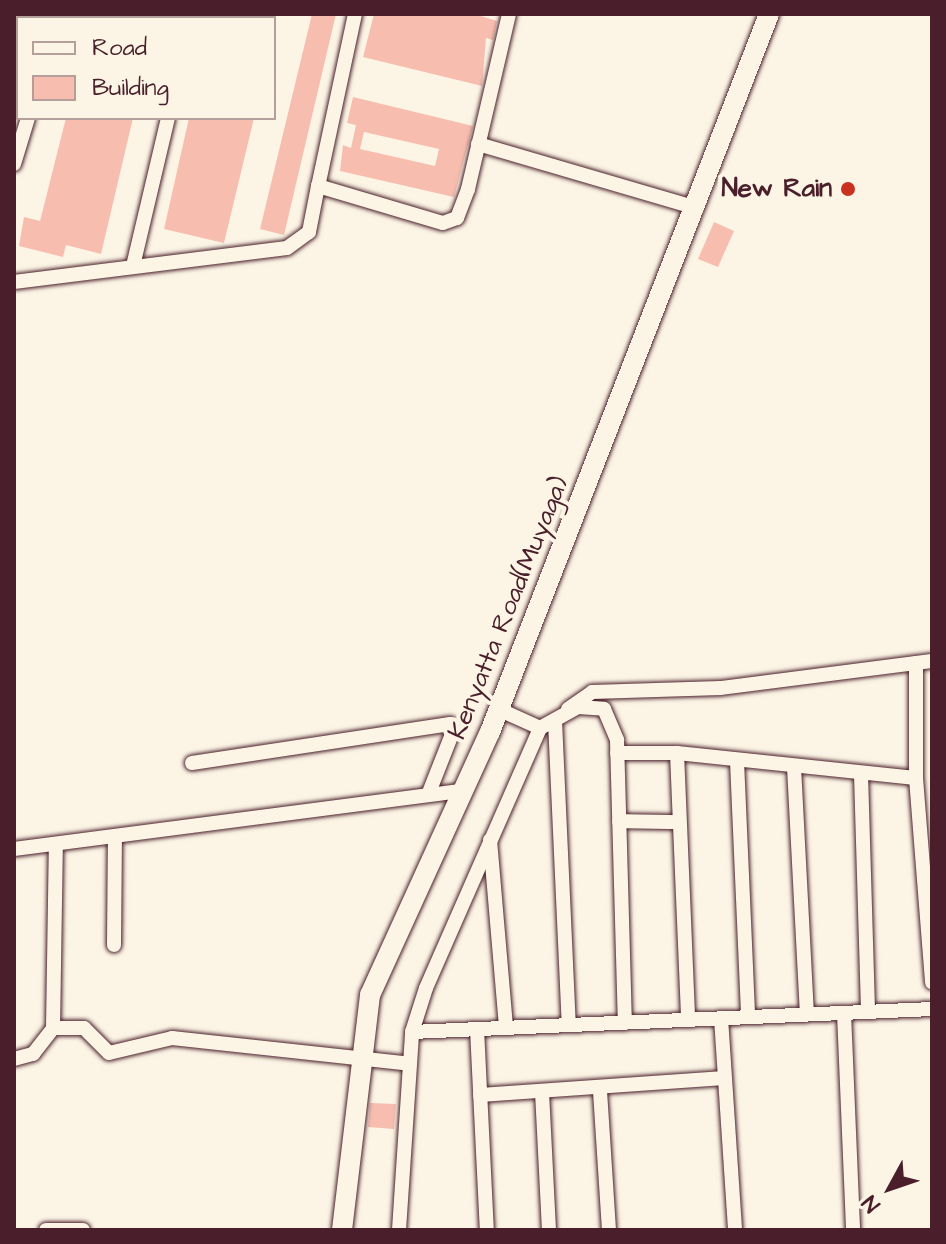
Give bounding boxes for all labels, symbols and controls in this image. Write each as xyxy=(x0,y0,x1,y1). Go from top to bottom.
legend xyxy=(16,16,276,120)
text: Road xyxy=(92,31,147,65)
text: Building xyxy=(92,71,169,105)
place label: New Rain xyxy=(722,173,832,205)
marker: New Rain xyxy=(839,180,857,198)
street label: Kenyatta Road(Muyaga) xyxy=(442,472,576,744)
north arrow xyxy=(850,1148,930,1228)
text: N xyxy=(855,1189,888,1219)

